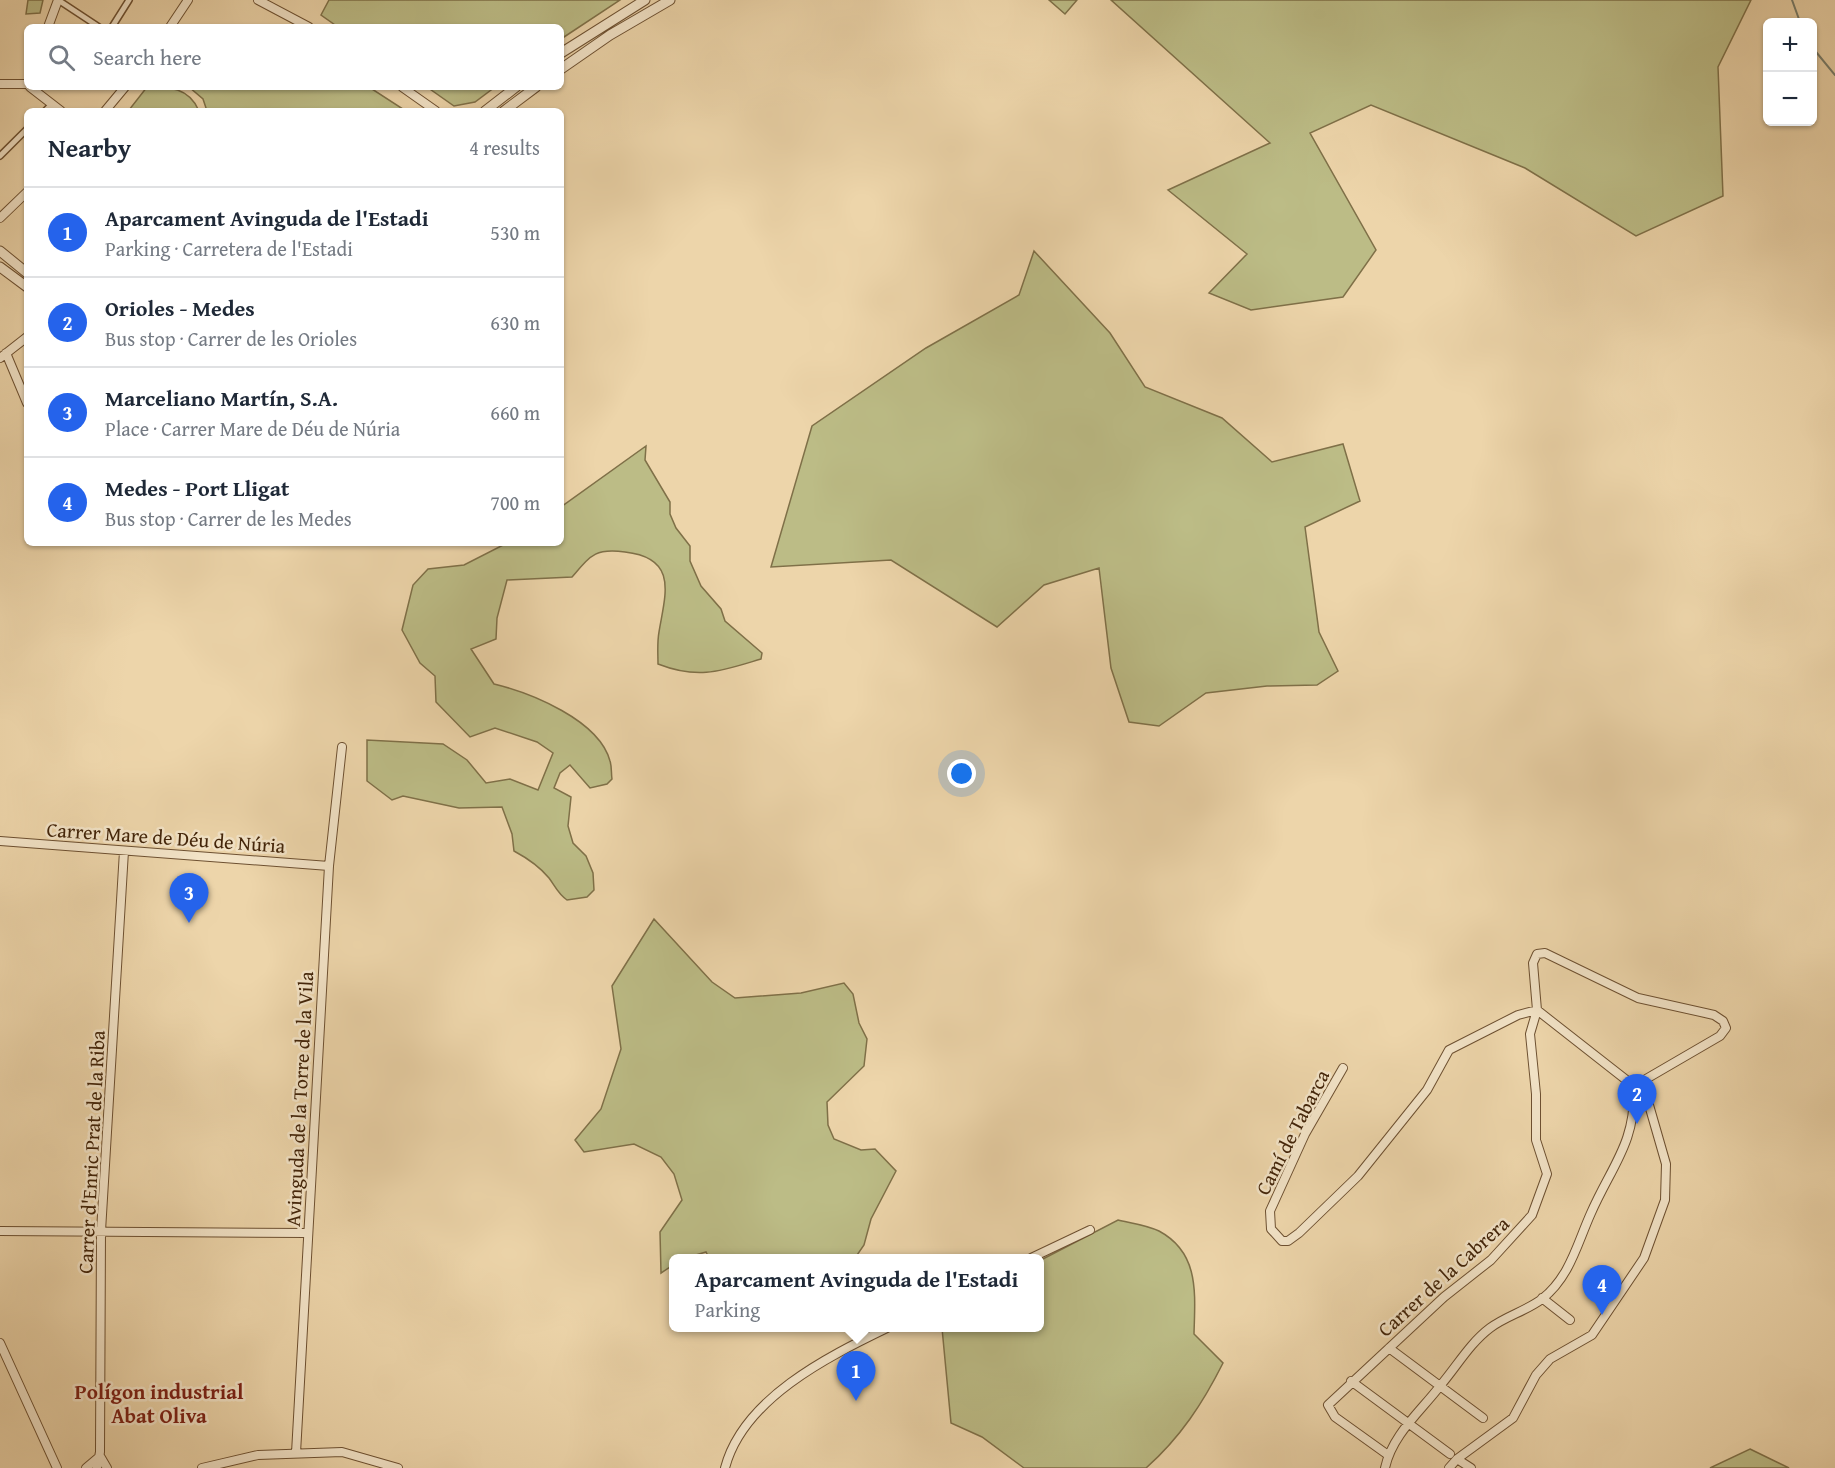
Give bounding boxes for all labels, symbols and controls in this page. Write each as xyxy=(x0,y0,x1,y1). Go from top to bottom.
map controls xyxy=(1763,18,1817,126)
button: + xyxy=(1763,18,1817,72)
search box xyxy=(24,24,564,90)
icon: search xyxy=(45,41,78,74)
text: Search here xyxy=(93,41,202,73)
button: − xyxy=(1763,72,1817,126)
text: Nearby xyxy=(48,128,131,167)
text: 4 results xyxy=(469,133,540,162)
text: Aparcament Avinguda de l'Estadi xyxy=(105,202,428,234)
text: 1 xyxy=(62,218,73,247)
text: 530 m xyxy=(490,218,540,247)
text: Parking · Carretera de l'Estadi xyxy=(105,234,353,263)
text: Orioles - Medes xyxy=(105,292,255,324)
text: 2 xyxy=(62,308,73,337)
text: 630 m xyxy=(490,308,540,337)
text: Bus stop · Carrer de les Orioles xyxy=(105,324,357,353)
text: Marceliano Martín, S.A. xyxy=(105,382,338,414)
text: 3 xyxy=(62,398,73,427)
text: 660 m xyxy=(490,398,540,427)
text: Place · Carrer Mare de Déu de Núria xyxy=(105,414,400,443)
text: Medes - Port Lligat xyxy=(105,472,289,504)
text: 4 xyxy=(62,488,73,517)
text: 700 m xyxy=(490,488,540,517)
text: Bus stop · Carrer de les Medes xyxy=(105,504,352,533)
your location xyxy=(947,759,976,788)
street label: Carrer Mare de Déu de Núria xyxy=(46,814,287,860)
pin: 3 xyxy=(170,874,208,923)
street label: Avinguda de la Torre de la Vila xyxy=(278,970,320,1227)
street label: Carrer d'Enric Prat de la Riba xyxy=(70,1029,112,1274)
street label: Camí de Tabarca xyxy=(1248,1064,1336,1200)
pin: 2 xyxy=(1618,1074,1656,1124)
street label: Carrer de la Cabrera xyxy=(1371,1209,1516,1343)
popup xyxy=(669,1254,1044,1332)
text: Aparcament Avinguda de l'Estadi xyxy=(695,1263,1018,1295)
pin: 4 xyxy=(1582,1266,1622,1315)
text: Parking xyxy=(695,1295,760,1324)
pin: 1 xyxy=(836,1352,876,1401)
district label: Polígon industrial Abat Oliva xyxy=(74,1376,244,1431)

